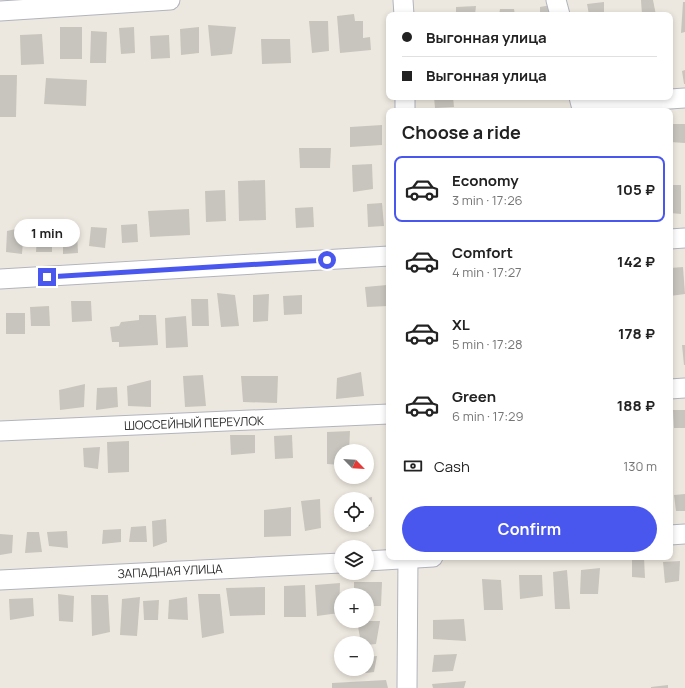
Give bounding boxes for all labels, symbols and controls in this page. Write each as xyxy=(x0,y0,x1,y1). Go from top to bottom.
text: Выгонная улица xyxy=(426,27,547,48)
text: Выгонная улица xyxy=(426,65,547,86)
text: Choose a ride xyxy=(402,120,521,144)
text: Economy xyxy=(452,170,519,191)
icon: car xyxy=(404,171,440,207)
text: 105 ₽ xyxy=(616,179,655,200)
text: 3 min · 17:26 xyxy=(452,191,523,209)
callout: 1 min xyxy=(14,219,80,247)
text: 1 min xyxy=(31,224,63,242)
text: Comfort xyxy=(452,242,513,263)
icon: car xyxy=(404,243,440,279)
route start xyxy=(318,251,336,269)
text: 142 ₽ xyxy=(617,251,655,272)
text: 4 min · 17:27 xyxy=(452,263,522,281)
route end xyxy=(38,268,56,286)
text: XL xyxy=(452,314,470,335)
icon: car xyxy=(404,315,440,351)
text: 178 ₽ xyxy=(618,323,655,344)
text: 5 min · 17:28 xyxy=(452,335,522,353)
text: Green xyxy=(452,386,496,407)
icon: car xyxy=(404,387,440,423)
text: 188 ₽ xyxy=(617,395,655,416)
text: 6 min · 17:29 xyxy=(452,407,524,425)
street label: ШОССЕЙНЫЙ ПЕРЕУЛОК xyxy=(124,412,265,434)
north arrow xyxy=(334,444,374,484)
map controls xyxy=(334,444,374,676)
icon: cash xyxy=(402,455,424,477)
text: Cash xyxy=(434,456,470,477)
text: 130 m xyxy=(623,457,657,475)
button: locate xyxy=(334,492,374,532)
button: Confirm xyxy=(402,506,657,552)
button: layers xyxy=(334,540,374,580)
street label: ЗАПАДНАЯ УЛИЦА xyxy=(117,560,223,582)
button: + xyxy=(334,588,374,628)
button: − xyxy=(334,636,374,676)

